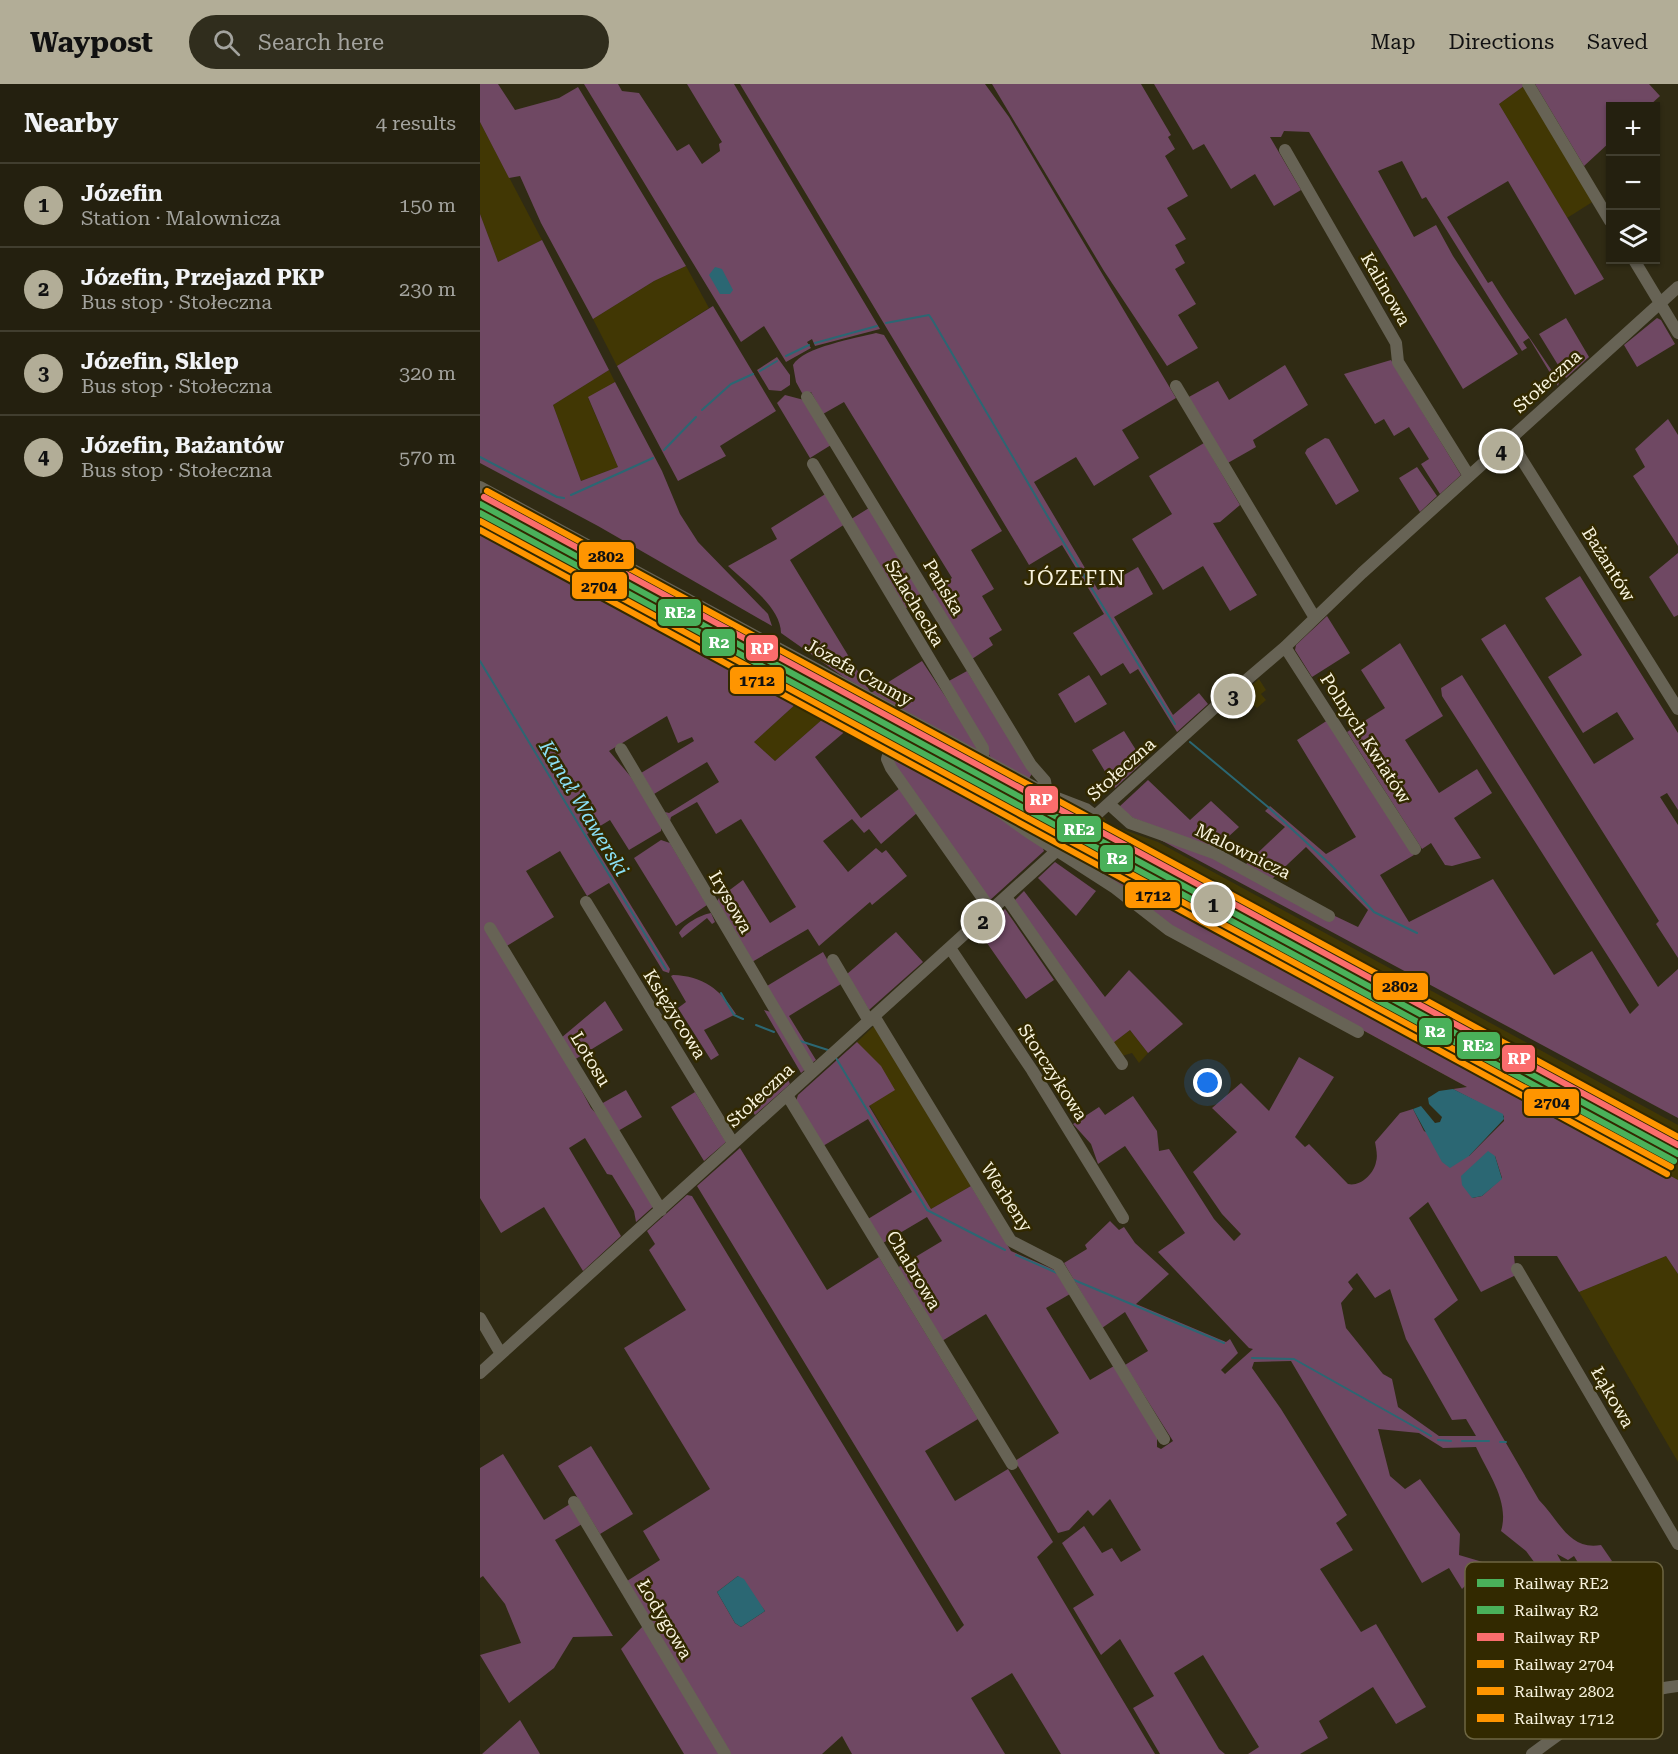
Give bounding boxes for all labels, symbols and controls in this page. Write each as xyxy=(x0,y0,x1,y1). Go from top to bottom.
search box xyxy=(189,15,609,69)
text: Waypost xyxy=(30,26,153,59)
icon: search xyxy=(210,26,243,59)
text: Search here xyxy=(258,30,384,55)
text: Map xyxy=(1371,30,1415,54)
text: Directions xyxy=(1448,30,1554,54)
text: Saved xyxy=(1587,30,1648,54)
map controls xyxy=(1606,102,1660,264)
button: + xyxy=(1606,102,1660,156)
text: Nearby xyxy=(24,108,118,138)
text: 4 results xyxy=(376,111,456,135)
button: − xyxy=(1606,156,1660,210)
text: Józefin xyxy=(81,181,162,206)
text: 1 xyxy=(38,193,49,217)
text: 150 m xyxy=(399,193,456,217)
text: Station · Malownicza xyxy=(81,206,281,230)
button: layers xyxy=(1606,210,1660,264)
street label: Kalinowa xyxy=(1357,249,1415,329)
text: Józefin, Przejazd PKP xyxy=(81,265,324,290)
text: 2 xyxy=(38,277,49,301)
text: 230 m xyxy=(399,277,456,301)
text: Bus stop · Stołeczna xyxy=(81,290,272,314)
street label: Stołeczna xyxy=(1509,345,1586,417)
text: Józefin, Sklep xyxy=(81,349,239,374)
text: 3 xyxy=(38,361,49,385)
text: 320 m xyxy=(399,361,456,385)
text: Bus stop · Stołeczna xyxy=(81,374,272,398)
pin: 4 xyxy=(1482,428,1520,473)
text: Józefin, Bażantów xyxy=(81,433,284,458)
text: 4 xyxy=(38,445,49,469)
text: 570 m xyxy=(399,445,456,469)
text: Bus stop · Stołeczna xyxy=(81,458,272,482)
street label: Bażantów xyxy=(1578,523,1640,605)
line badge: 2802 xyxy=(578,541,635,570)
text: 2802 xyxy=(588,547,624,566)
street label: Pańska xyxy=(919,555,969,619)
street label: Szlachecka xyxy=(881,556,949,650)
district label: JÓZEFIN xyxy=(1024,565,1126,590)
line badge: 2704 xyxy=(571,571,628,600)
text: 2704 xyxy=(581,577,617,596)
line badge: RE2 xyxy=(657,598,702,627)
text: RE2 xyxy=(664,603,696,622)
line badge: R2 xyxy=(701,628,736,657)
text: R2 xyxy=(709,633,729,652)
line badge: RP xyxy=(745,634,779,662)
street label: Józefa Czumy xyxy=(802,634,917,710)
text: RP xyxy=(751,639,773,658)
line badge: 1712 xyxy=(729,666,785,695)
street label: Polnych Kwiatów xyxy=(1316,669,1416,807)
text: 1712 xyxy=(739,671,775,690)
pin: 3 xyxy=(1214,674,1252,718)
street label: Stołeczna xyxy=(1083,733,1160,805)
water label: Kanał Wawerski xyxy=(534,735,634,880)
line badge: RP xyxy=(1024,785,1059,814)
text: RP xyxy=(1030,790,1052,809)
line badge: RE2 xyxy=(1056,815,1102,843)
street label: Malownicza xyxy=(1192,819,1294,883)
text: RE2 xyxy=(1063,820,1095,839)
line badge: R2 xyxy=(1099,844,1134,873)
text: R2 xyxy=(1107,849,1127,868)
street label: Irysowa xyxy=(705,867,757,937)
line badge: 1712 xyxy=(1124,881,1181,909)
pin: 1 xyxy=(1194,882,1232,926)
text: 1712 xyxy=(1135,886,1171,905)
pin: 2 xyxy=(964,898,1002,944)
street label: Księżycowa xyxy=(639,965,711,1063)
line badge: 2802 xyxy=(1372,972,1429,1001)
text: 2802 xyxy=(1382,977,1418,996)
line badge: R2 xyxy=(1418,1017,1453,1046)
street label: Storczykowa xyxy=(1014,1020,1092,1125)
text: R2 xyxy=(1425,1022,1445,1041)
street label: Lotosu xyxy=(567,1028,615,1090)
line badge: RE2 xyxy=(1456,1031,1501,1060)
text: RE2 xyxy=(1462,1036,1494,1055)
line badge: RP xyxy=(1501,1044,1536,1073)
text: RP xyxy=(1508,1049,1530,1068)
street label: Stołeczna xyxy=(722,1058,798,1131)
your location xyxy=(1193,1068,1222,1097)
line badge: 2704 xyxy=(1523,1088,1580,1117)
text: 2704 xyxy=(1534,1093,1570,1112)
street label: Werbeny xyxy=(977,1158,1037,1236)
street label: Chabrowa xyxy=(882,1227,946,1313)
street label: Łąkowa xyxy=(1587,1363,1639,1431)
legend xyxy=(1465,1562,1663,1739)
text: Railway RE2 xyxy=(1514,1574,1609,1593)
street label: Łodygowa xyxy=(633,1575,697,1663)
text: Railway R2 xyxy=(1514,1601,1599,1620)
text: Railway RP xyxy=(1514,1628,1600,1647)
text: Railway 2704 xyxy=(1514,1655,1614,1674)
text: Railway 2802 xyxy=(1514,1682,1614,1701)
text: Railway 1712 xyxy=(1514,1709,1614,1728)

